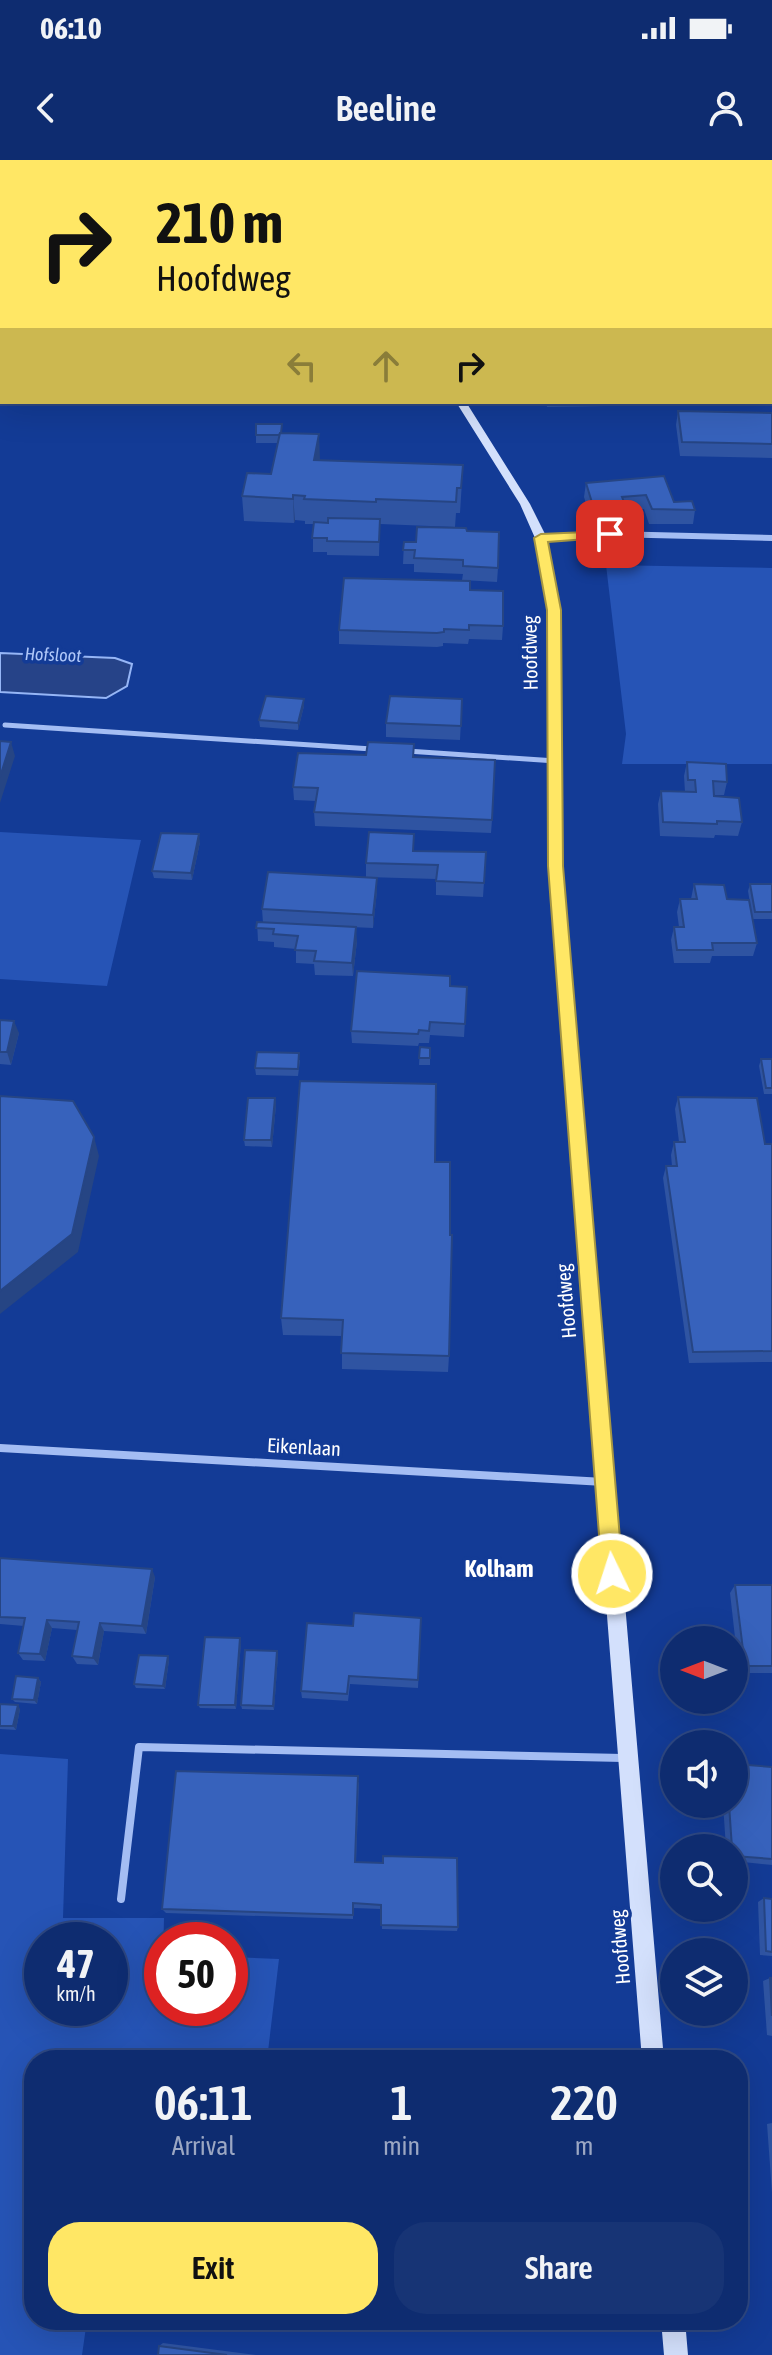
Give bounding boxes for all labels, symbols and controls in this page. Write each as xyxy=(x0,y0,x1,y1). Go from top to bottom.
text: 06:10 xyxy=(40,11,102,45)
icon: back xyxy=(24,86,68,130)
icon: person xyxy=(704,86,748,130)
text: Beeline xyxy=(335,87,437,129)
text: 210 m xyxy=(156,191,283,255)
icon: right xyxy=(24,192,128,296)
text: Hoofdweg xyxy=(156,257,291,299)
icon: left xyxy=(280,344,324,388)
icon: ahead xyxy=(364,344,408,388)
icon: right xyxy=(448,344,492,388)
pin xyxy=(576,500,644,568)
icon: arrive xyxy=(588,512,632,556)
street label: Hoofdweg xyxy=(517,615,542,691)
water label: Hofsloot xyxy=(24,643,83,666)
street label: Hoofdweg xyxy=(551,1262,580,1339)
street label: Eikenlaan xyxy=(267,1433,342,1460)
position arrow xyxy=(570,1532,654,1616)
district label: Kolham xyxy=(465,1555,534,1582)
north arrow xyxy=(660,1626,748,1714)
map controls xyxy=(660,1626,748,2026)
button: sound xyxy=(660,1730,748,1818)
button: search xyxy=(660,1834,748,1922)
street label: Hoofdweg xyxy=(605,1908,634,1985)
speed limit sign: 50 xyxy=(144,1922,248,2026)
button: layers xyxy=(660,1938,748,2026)
text: 47 xyxy=(57,1941,95,1986)
text: km/h xyxy=(56,1982,96,2005)
text: 06:11 xyxy=(154,2075,253,2130)
text: 1 xyxy=(390,2075,413,2130)
text: 220 xyxy=(550,2075,618,2130)
text: Arrival xyxy=(172,2131,235,2161)
text: min xyxy=(383,2131,420,2161)
text: m xyxy=(575,2131,593,2161)
button: Exit xyxy=(48,2222,378,2314)
button: Share xyxy=(394,2222,724,2314)

